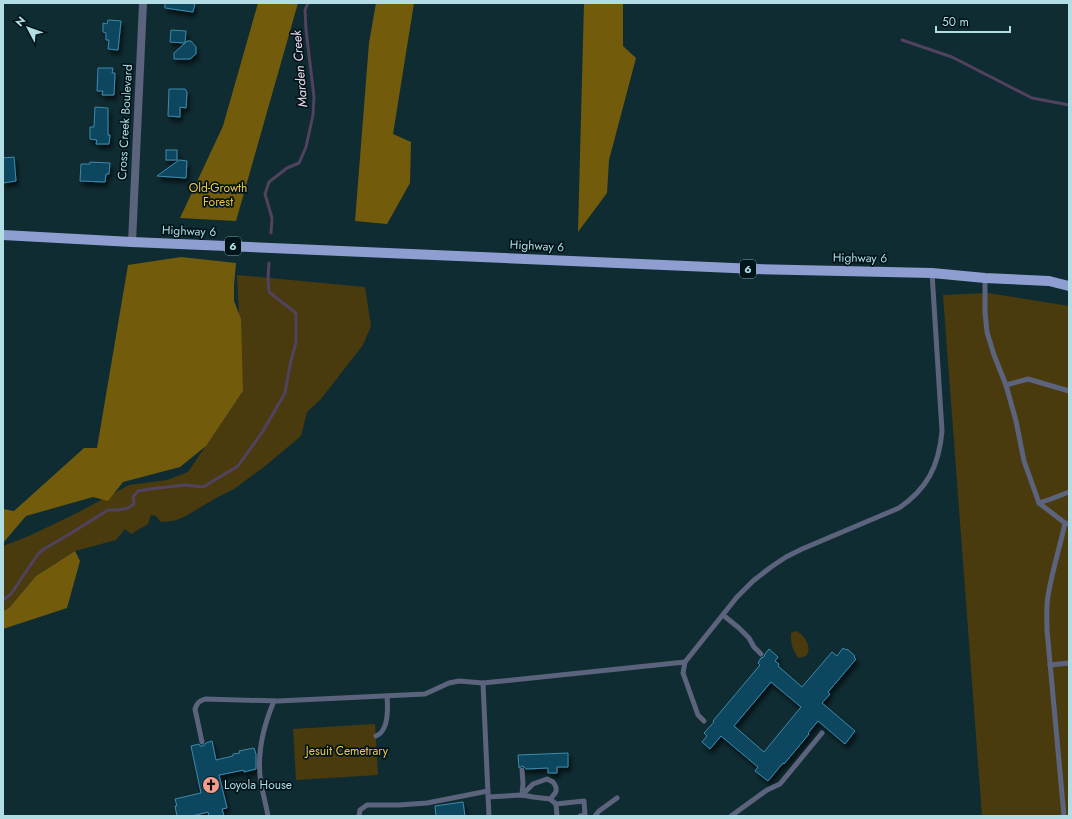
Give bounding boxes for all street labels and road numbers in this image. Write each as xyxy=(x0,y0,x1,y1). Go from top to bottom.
street label: Cross Creek Boulevard xyxy=(113,64,137,180)
street label: Highway 6 xyxy=(161,221,217,241)
street label: Highway 6 xyxy=(509,236,565,256)
road number: 6 xyxy=(225,237,241,255)
street label: Highway 6 xyxy=(833,249,887,267)
road number: 6 xyxy=(740,260,756,278)

